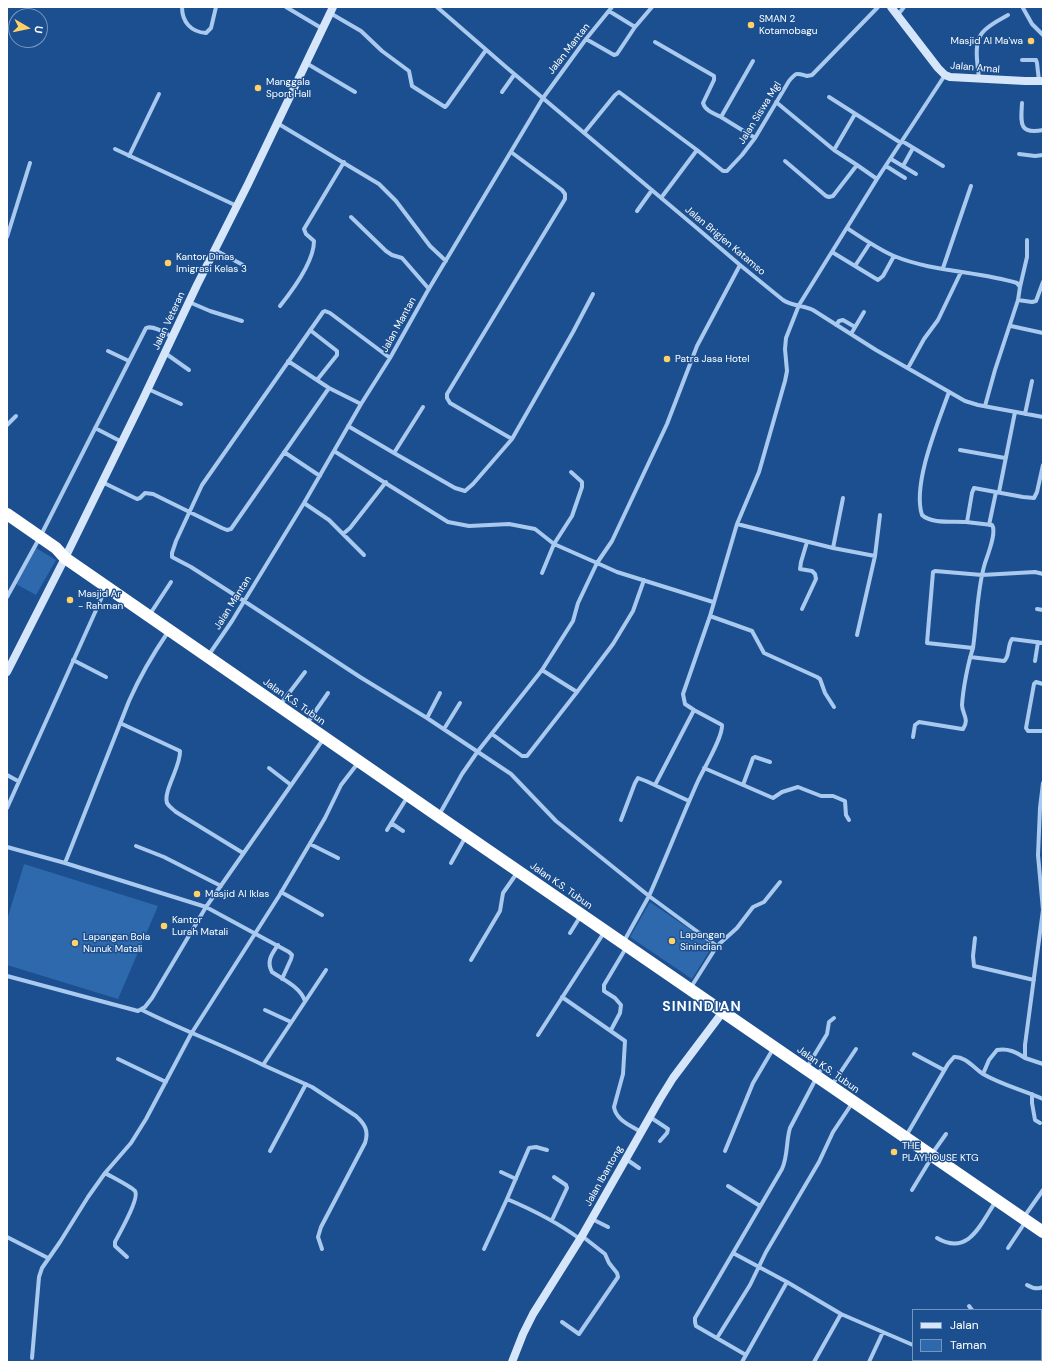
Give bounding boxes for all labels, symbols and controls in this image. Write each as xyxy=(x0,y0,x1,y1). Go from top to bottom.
north arrow xyxy=(8,8,48,48)
place label: SMAN 2 Kotamobagu xyxy=(759,13,817,36)
marker: SMAN 2 Kotamobagu xyxy=(746,20,756,30)
street label: Jalan Mantan xyxy=(545,21,593,77)
text: U xyxy=(31,25,46,35)
place label: Masjid Al Ma'wa xyxy=(951,35,1023,47)
marker: Masjid Al Ma'wa xyxy=(1026,36,1036,46)
street label: Jalan Amal xyxy=(950,60,1000,76)
place label: Manggala Sport Hall xyxy=(266,76,311,100)
street label: Jalan Siswa Mgl xyxy=(736,80,784,146)
marker: Manggala Sport Hall xyxy=(253,83,263,93)
street label: Jalan Brigjen Katamso xyxy=(682,204,768,278)
place label: Kantor Dinas Imigrasi Kelas 3 xyxy=(176,251,247,274)
marker: Kantor Dinas Imigrasi Kelas 3 xyxy=(163,258,173,268)
street label: Jalan Veteran xyxy=(150,290,188,352)
street label: Jalan Mantan xyxy=(379,295,419,355)
place label: Patra Jasa Hotel xyxy=(675,353,749,365)
marker: Patra Jasa Hotel xyxy=(662,354,672,364)
street label: Jalan Mantan xyxy=(212,574,254,632)
place label: Masjid Ar - Rahman xyxy=(78,588,123,612)
marker: Masjid Ar - Rahman xyxy=(65,595,75,605)
street label: Jalan K.S. Tubun xyxy=(261,676,327,728)
street label: Jalan K.S. Tubun xyxy=(528,860,594,912)
place label: Masjid Al Iklas xyxy=(205,888,269,900)
marker: Masjid Al Iklas xyxy=(192,889,202,899)
place label: Kantor Lurah Matali xyxy=(172,914,228,938)
marker: Kantor Lurah Matali xyxy=(159,921,169,931)
place label: Lapangan Sinindian xyxy=(680,929,725,952)
place label: Lapangan Bola Nunuk Matali xyxy=(83,931,150,954)
marker: Lapangan Sinindian xyxy=(667,936,677,946)
marker: Lapangan Bola Nunuk Matali xyxy=(70,938,80,948)
district label: SININDIAN xyxy=(662,999,742,1015)
street label: Jalan K.S. Tubun xyxy=(795,1044,861,1096)
place label: THE PLAYHOUSE KTG xyxy=(902,1140,979,1164)
street label: Jalan Ibantong xyxy=(582,1144,626,1208)
marker: THE PLAYHOUSE KTG xyxy=(889,1147,899,1157)
legend xyxy=(912,1309,1042,1361)
text: Jalan xyxy=(950,1317,979,1333)
text: Taman xyxy=(950,1337,986,1353)

